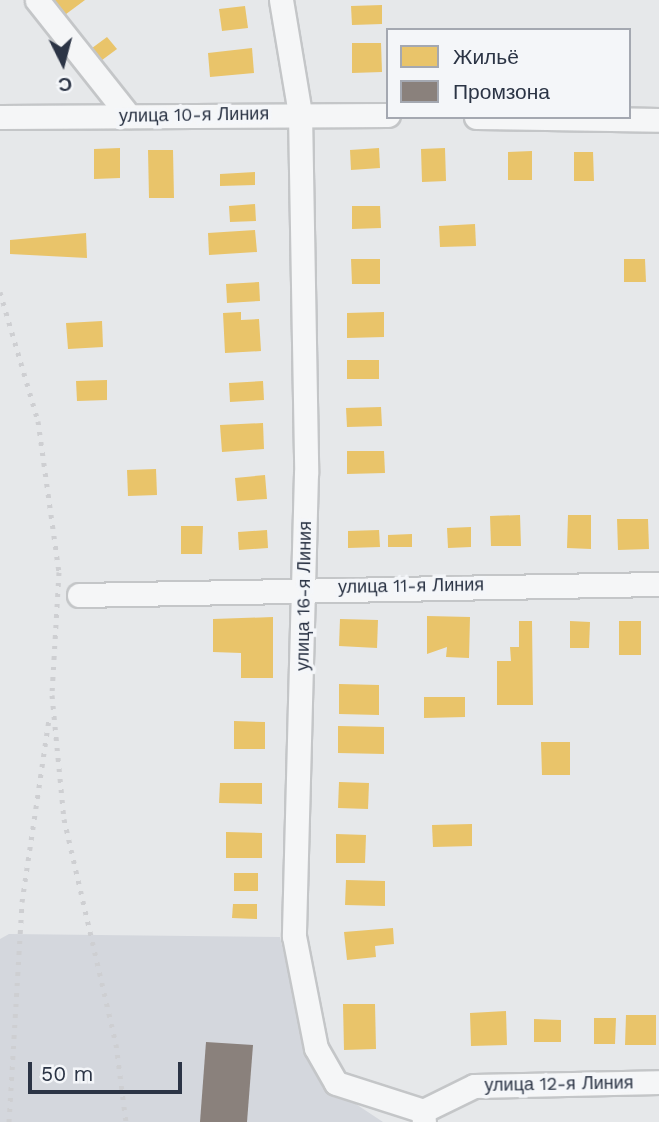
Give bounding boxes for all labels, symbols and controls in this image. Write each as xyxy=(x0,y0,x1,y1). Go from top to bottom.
north arrow xyxy=(28,28,98,98)
legend xyxy=(386,28,631,119)
text: Жильё xyxy=(453,44,519,69)
text: С xyxy=(57,72,73,97)
text: Промзона xyxy=(453,79,550,104)
street label: улица 10-я Линия xyxy=(119,103,269,127)
street label: улица 16-я Линия xyxy=(292,521,316,671)
street label: улица 11-я Линия xyxy=(338,574,484,598)
scale bar xyxy=(32,1048,186,1092)
text: 50 m xyxy=(41,1061,93,1086)
street label: улица 12-я Линия xyxy=(484,1072,634,1096)

